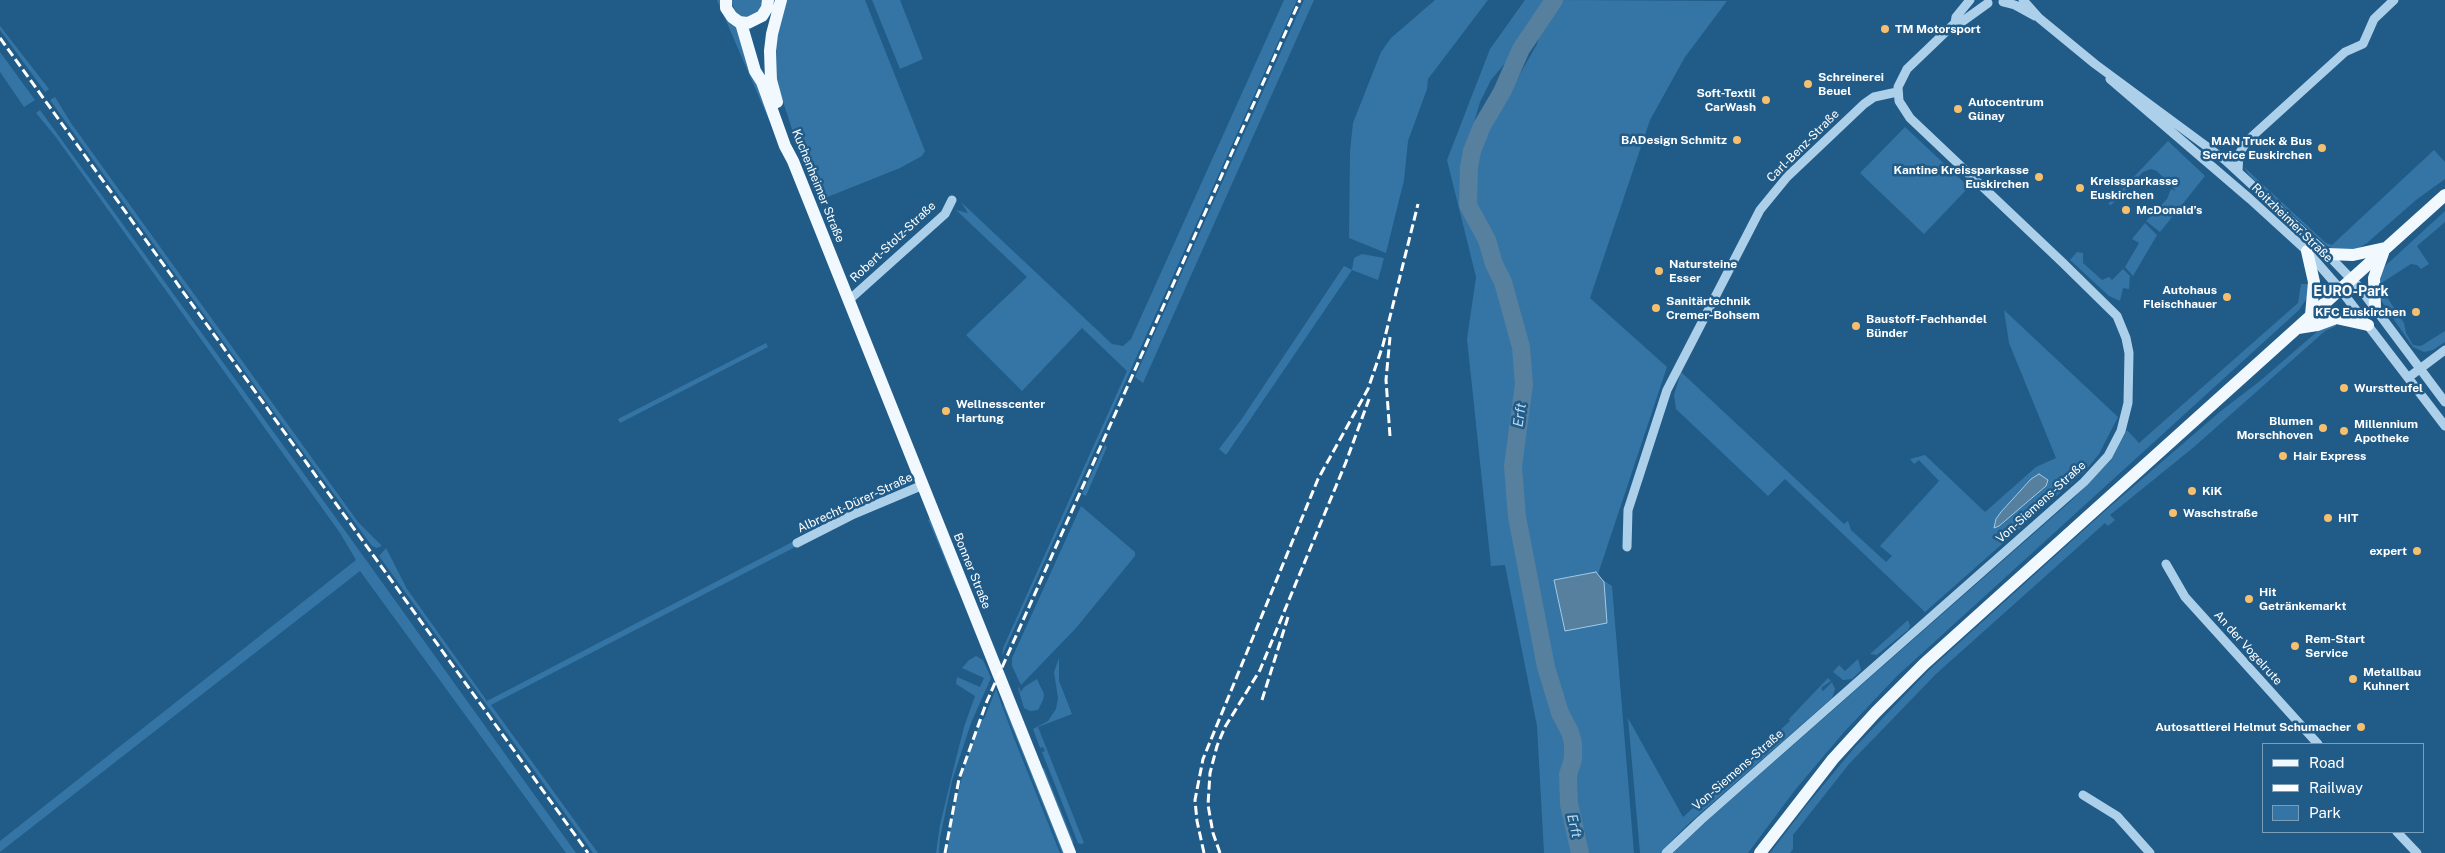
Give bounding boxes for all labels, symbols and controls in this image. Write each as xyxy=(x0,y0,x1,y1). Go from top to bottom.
place label: TM Motorsport xyxy=(1895,22,1981,36)
marker: TM Motorsport xyxy=(1879,23,1891,35)
place label: Schreinerei Beuel xyxy=(1818,70,1884,98)
marker: Schreinerei Beuel xyxy=(1802,78,1814,90)
place label: Soft-Textil CarWash xyxy=(1696,86,1756,114)
marker: Soft-Textil CarWash xyxy=(1760,94,1772,106)
place label: Autocentrum Günay xyxy=(1968,95,2044,123)
marker: Autocentrum Günay xyxy=(1952,103,1964,115)
street label: Carl-Benz-Straße xyxy=(1764,107,1842,185)
street label: Kuchenheimer Straße xyxy=(789,127,847,245)
place label: BADesign Schmitz xyxy=(1621,133,1727,147)
marker: BADesign Schmitz xyxy=(1731,134,1743,146)
place label: MAN Truck & Bus Service Euskirchen xyxy=(2202,134,2312,162)
marker: MAN Truck & Bus Service Euskirchen xyxy=(2316,142,2328,154)
place label: Kantine Kreissparkasse Euskirchen xyxy=(1894,163,2029,191)
marker: Kantine Kreissparkasse Euskirchen xyxy=(2033,171,2045,183)
place label: Kreissparkasse Euskirchen xyxy=(2090,174,2178,202)
street label: Roitzheimer Straße xyxy=(2248,181,2336,265)
marker: Kreissparkasse Euskirchen xyxy=(2074,182,2086,194)
street label: Robert-Stolz-Straße xyxy=(847,199,939,285)
place label: McDonald’s xyxy=(2136,203,2202,217)
marker: McDonald’s xyxy=(2120,204,2132,216)
place label: Natursteine Esser xyxy=(1669,257,1737,285)
marker: Natursteine Esser xyxy=(1653,265,1665,277)
place label: Autohaus Fleischhauer xyxy=(2143,283,2217,311)
district label: EURO-Park xyxy=(2313,284,2389,300)
marker: Autohaus Fleischhauer xyxy=(2221,291,2233,303)
place label: Sanitärtechnik Cremer-Bohsem xyxy=(1666,294,1760,322)
marker: Sanitärtechnik Cremer-Bohsem xyxy=(1650,302,1662,314)
place label: KFC Euskirchen xyxy=(2315,305,2406,319)
marker: KFC Euskirchen xyxy=(2410,306,2422,318)
place label: Baustoff-Fachhandel Bünder xyxy=(1866,312,1987,340)
marker: Baustoff-Fachhandel Bünder xyxy=(1850,320,1862,332)
place label: Wurstteufel xyxy=(2354,381,2423,395)
marker: Wurstteufel xyxy=(2338,382,2350,394)
place label: Wellnesscenter Hartung xyxy=(956,397,1045,425)
water label: Erft xyxy=(1510,402,1530,428)
marker: Wellnesscenter Hartung xyxy=(940,405,952,417)
place label: Blumen Morschhoven xyxy=(2236,414,2313,442)
place label: Millennium Apotheke xyxy=(2354,417,2418,445)
marker: Blumen Morschhoven xyxy=(2317,422,2329,434)
marker: Millennium Apotheke xyxy=(2338,425,2350,437)
place label: Hair Express xyxy=(2293,449,2366,463)
marker: Hair Express xyxy=(2277,450,2289,462)
street label: Von-Siemens-Straße xyxy=(1993,458,2089,546)
street label: Albrecht-Dürer-Straße xyxy=(795,470,915,536)
place label: KiK xyxy=(2202,484,2222,498)
marker: KiK xyxy=(2186,485,2198,497)
place label: Waschstraße xyxy=(2183,506,2258,520)
marker: Waschstraße xyxy=(2167,507,2179,519)
place label: HIT xyxy=(2338,511,2358,525)
marker: HIT xyxy=(2322,512,2334,524)
street label: Bonner Straße xyxy=(950,531,994,611)
place label: expert xyxy=(2369,544,2407,558)
marker: expert xyxy=(2411,545,2423,557)
place label: Hit Getränkemarkt xyxy=(2259,585,2347,613)
marker: Hit Getränkemarkt xyxy=(2243,593,2255,605)
street label: An der Vogelrute xyxy=(2211,608,2285,688)
place label: Rem-Start Service xyxy=(2305,632,2365,660)
marker: Rem-Start Service xyxy=(2289,640,2301,652)
place label: Metallbau Kuhnert xyxy=(2363,665,2421,693)
marker: Metallbau Kuhnert xyxy=(2347,673,2359,685)
place label: Autosattlerei Helmut Schumacher xyxy=(2155,720,2351,734)
marker: Autosattlerei Helmut Schumacher xyxy=(2355,721,2367,733)
street label: Von-Siemens-Straße xyxy=(1690,727,1786,813)
legend xyxy=(2262,743,2425,833)
text: Road xyxy=(2309,754,2345,771)
text: Railway xyxy=(2309,779,2363,796)
text: Park xyxy=(2309,804,2341,821)
water label: Erft xyxy=(1563,813,1585,839)

